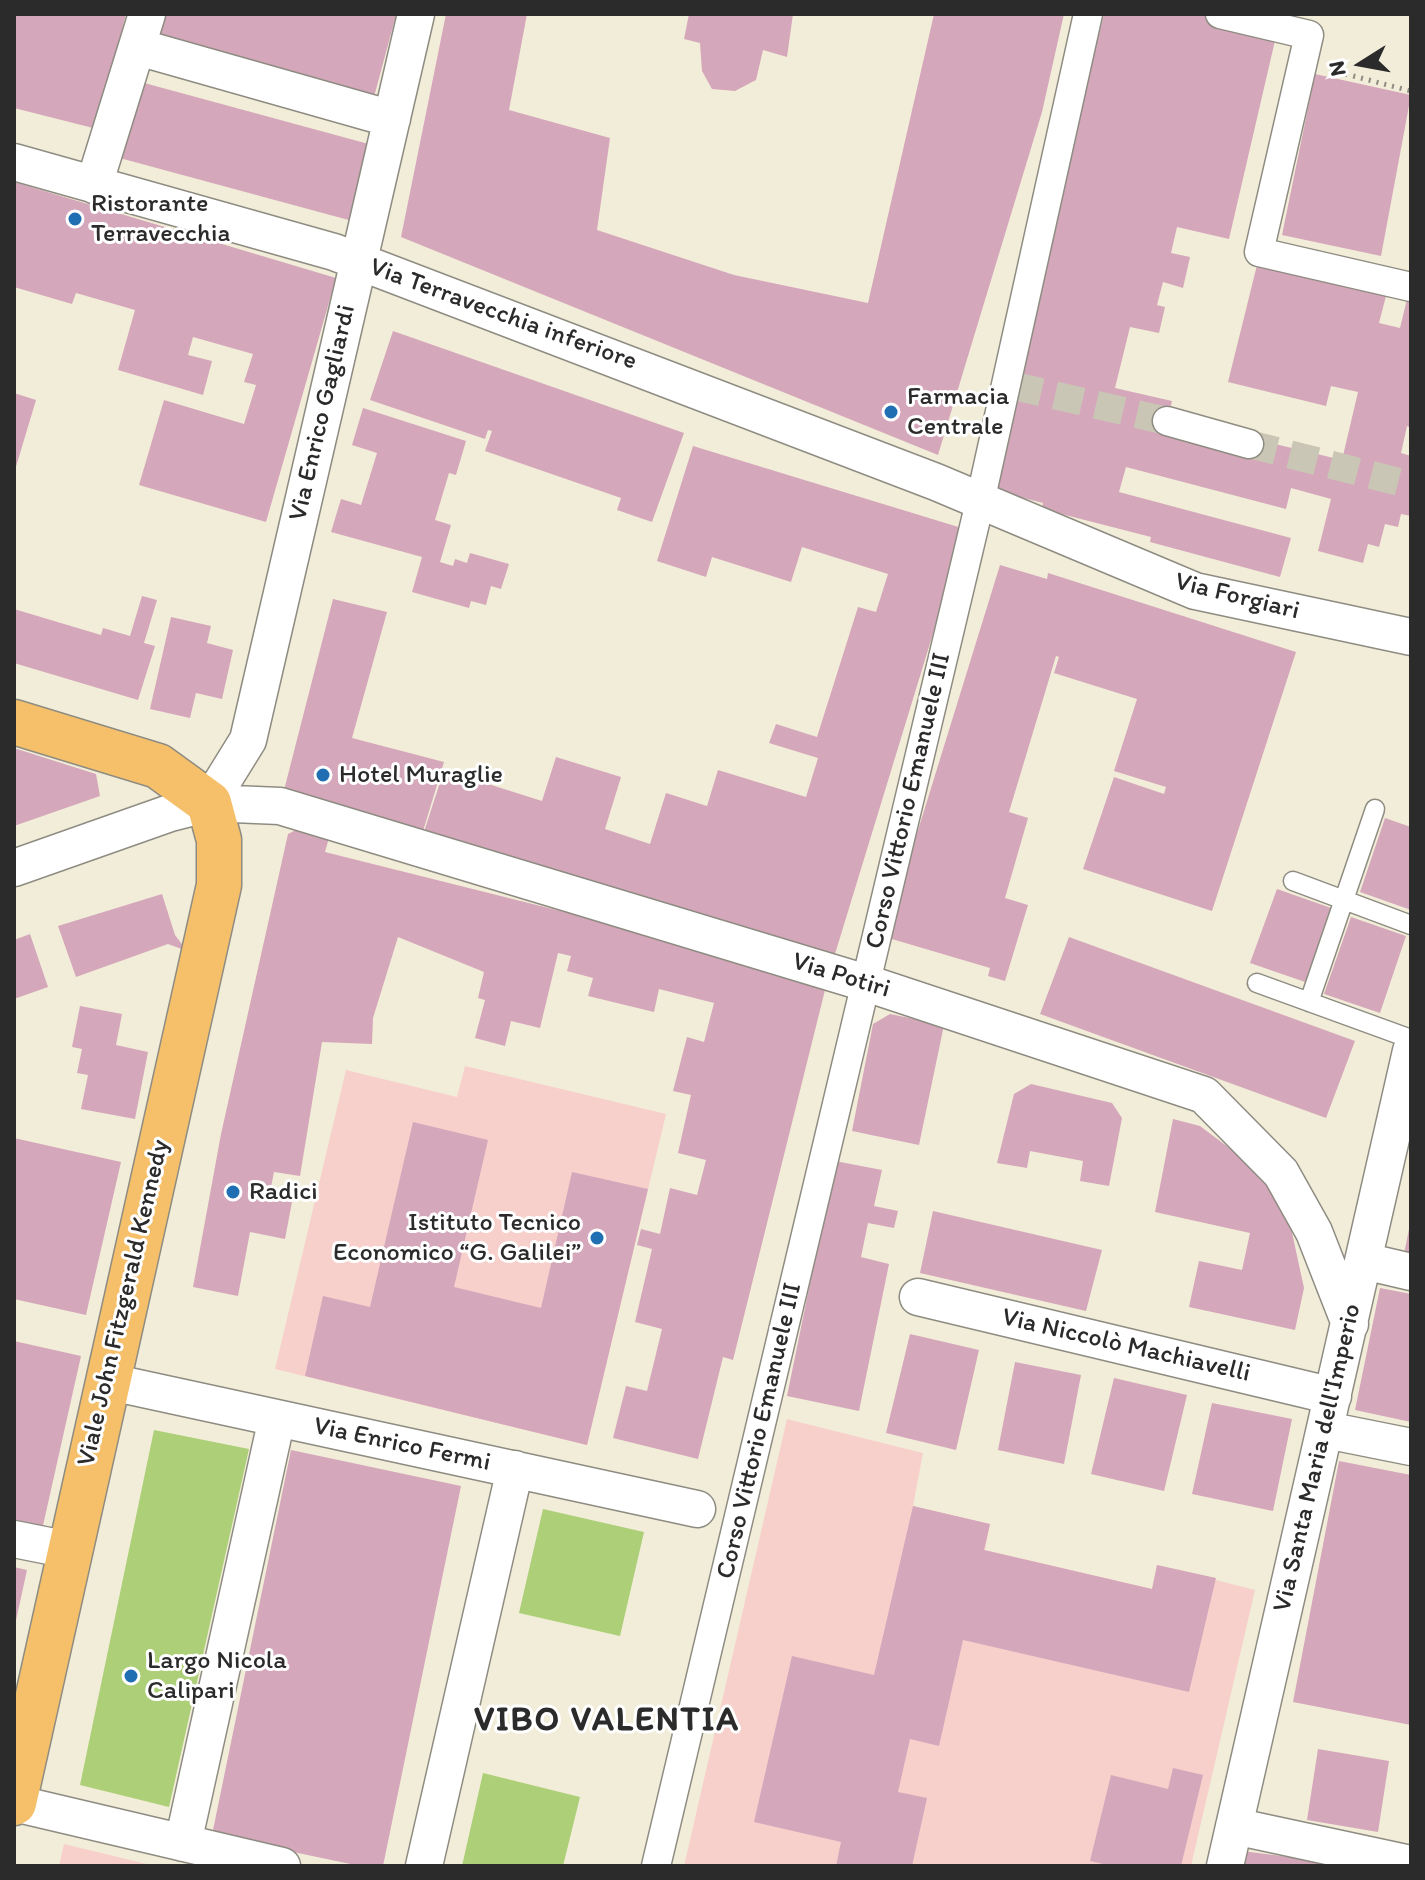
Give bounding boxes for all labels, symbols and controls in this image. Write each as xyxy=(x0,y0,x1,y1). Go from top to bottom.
north arrow xyxy=(1321,24,1401,104)
text: N xyxy=(1322,59,1352,79)
place label: Ristorante Terravecchia xyxy=(91,188,230,250)
marker: Ristorante Terravecchia xyxy=(66,210,84,228)
street label: Via Terravecchia inferiore xyxy=(365,252,641,378)
street label: Via Enrico Gagliardi xyxy=(283,302,363,524)
place label: Farmacia Centrale xyxy=(907,381,1009,442)
marker: Farmacia Centrale xyxy=(882,403,900,421)
street label: Via Forgiari xyxy=(1172,566,1302,628)
street label: Corso Vittorio Emanuele III xyxy=(860,650,958,952)
place label: Hotel Muraglie xyxy=(339,759,503,791)
marker: Hotel Muraglie xyxy=(314,766,332,784)
street label: Via Potiri xyxy=(788,946,894,1006)
street label: Viale John Fitzgerald Kennedy xyxy=(71,1137,177,1469)
place label: Radici xyxy=(249,1176,318,1208)
marker: Radici xyxy=(224,1183,242,1201)
place label: Istituto Tecnico Economico “G. Galilei” xyxy=(333,1207,581,1268)
marker: Istituto Tecnico Economico “G. Galilei” xyxy=(588,1229,606,1247)
street label: Corso Vittorio Emanuele III xyxy=(711,1280,809,1582)
street label: Via Santa Maria dell'Imperio xyxy=(1267,1301,1369,1615)
street label: Via Niccolò Machiavelli xyxy=(999,1302,1253,1390)
street label: Via Enrico Fermi xyxy=(311,1411,493,1479)
place label: Largo Nicola Calipari xyxy=(147,1645,287,1706)
marker: Largo Nicola Calipari xyxy=(122,1667,140,1685)
district label: VIBO VALENTIA xyxy=(474,1701,740,1741)

